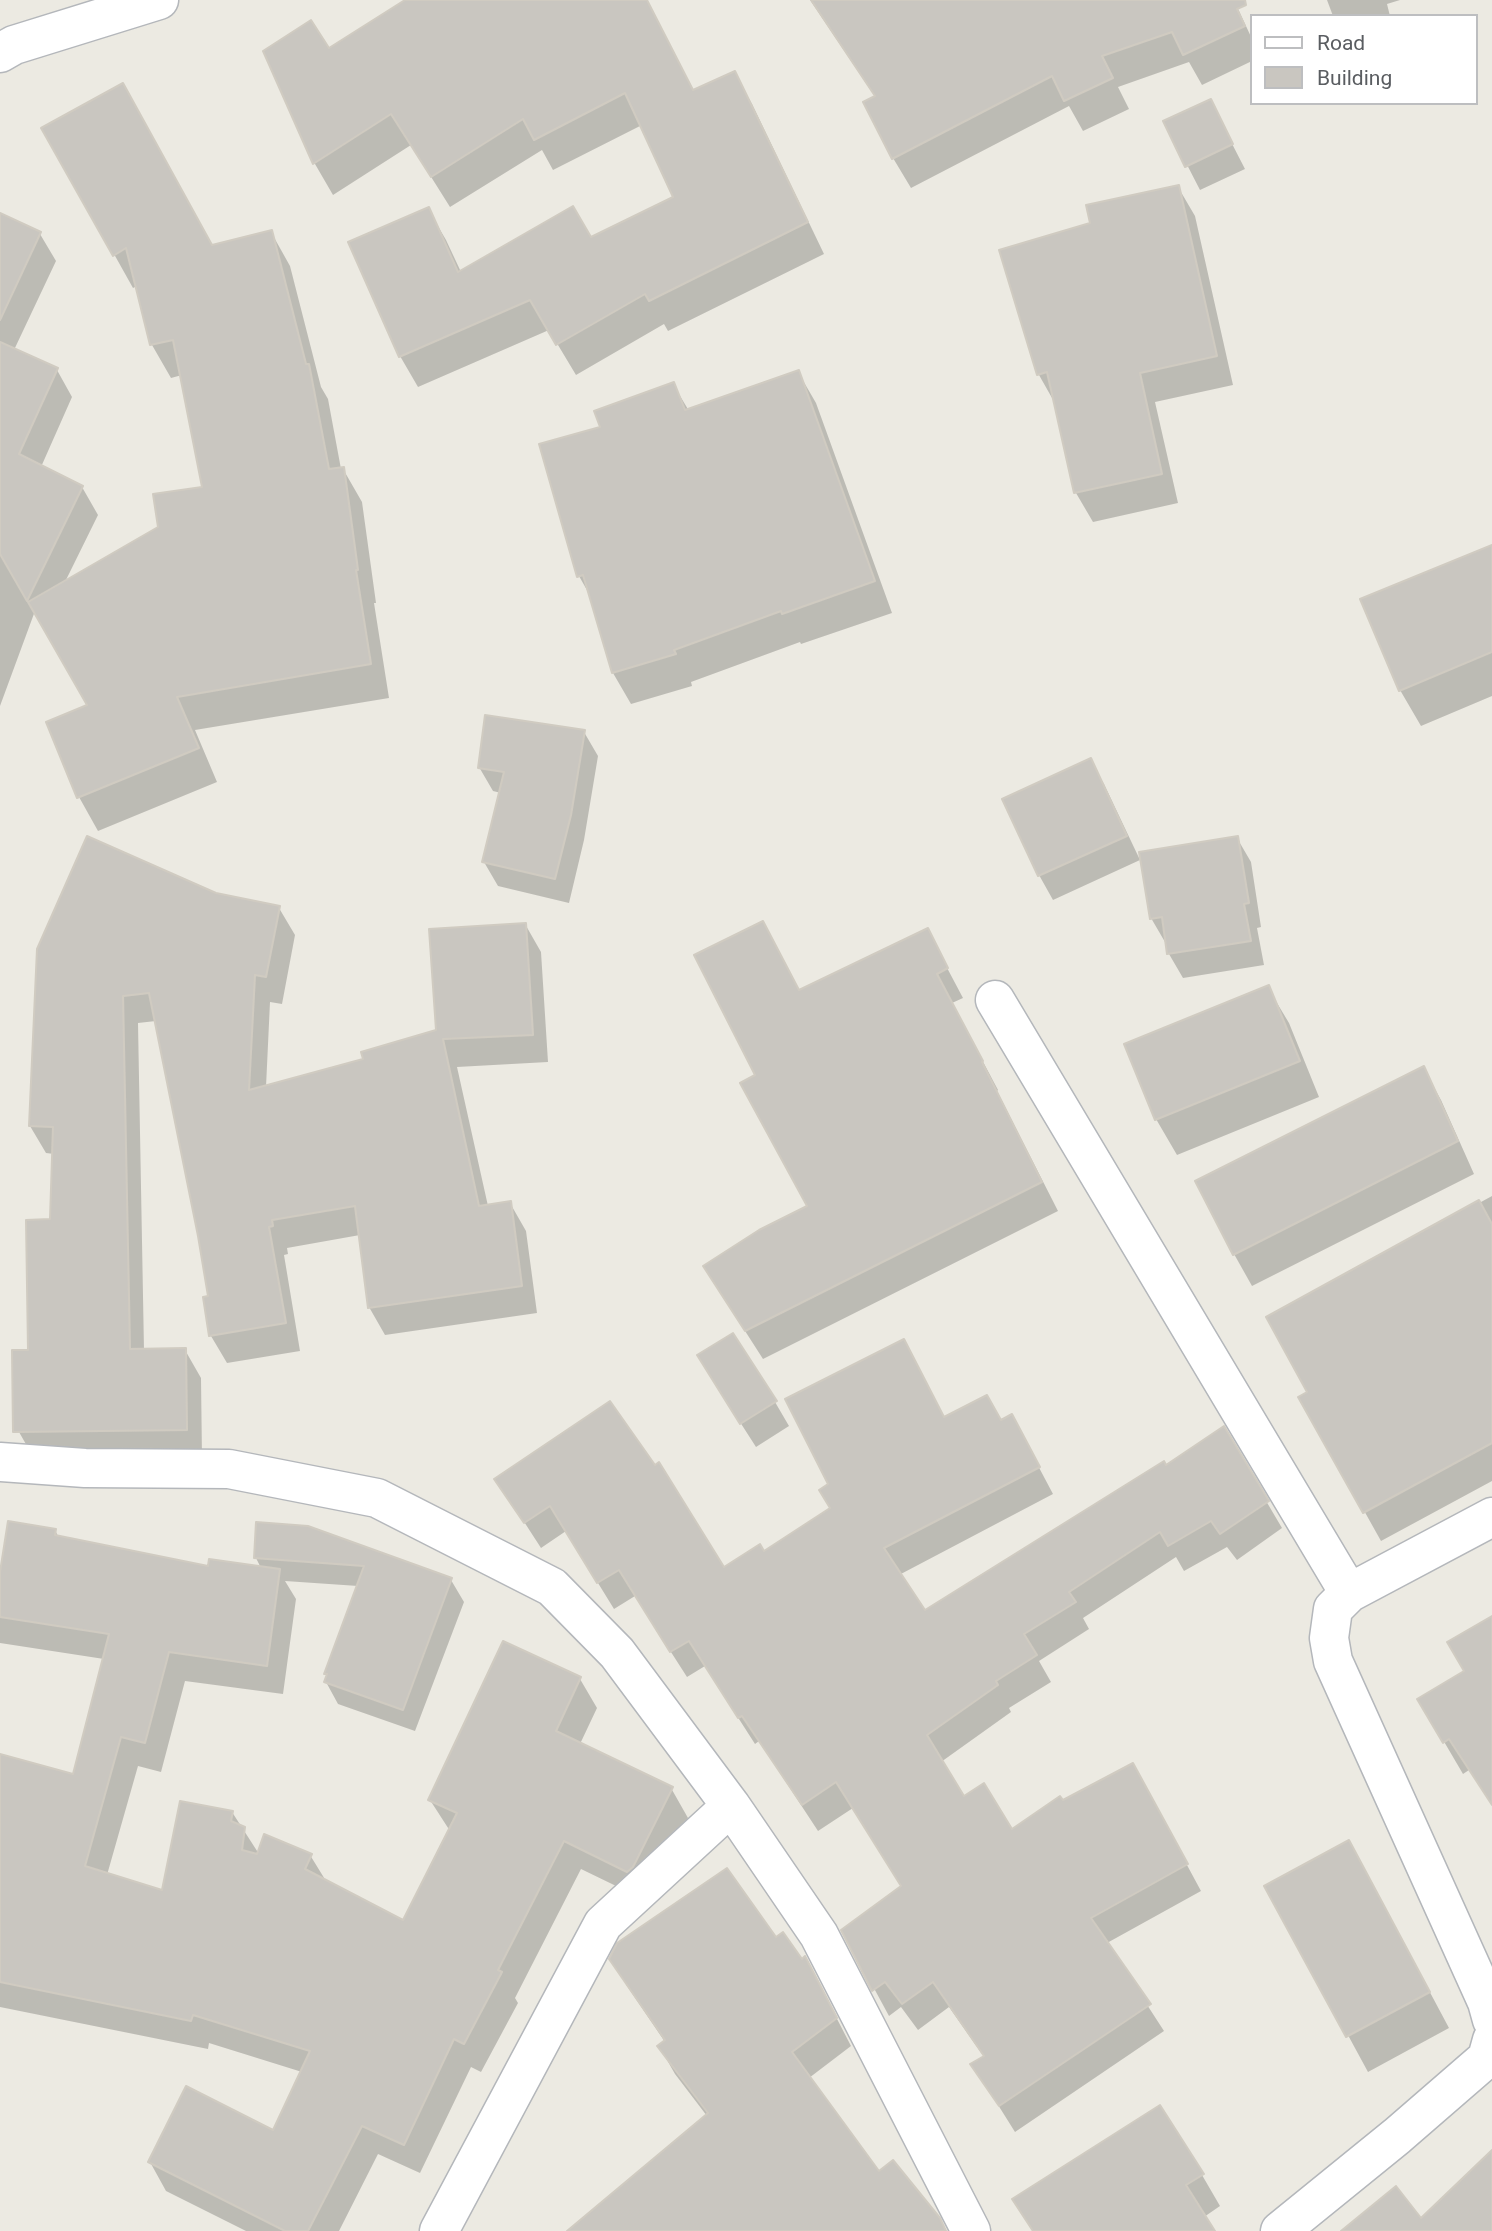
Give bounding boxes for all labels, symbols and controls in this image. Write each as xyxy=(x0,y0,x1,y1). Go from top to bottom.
legend xyxy=(1250,14,1478,105)
text: Road xyxy=(1317,31,1365,55)
text: Building xyxy=(1317,66,1392,90)

